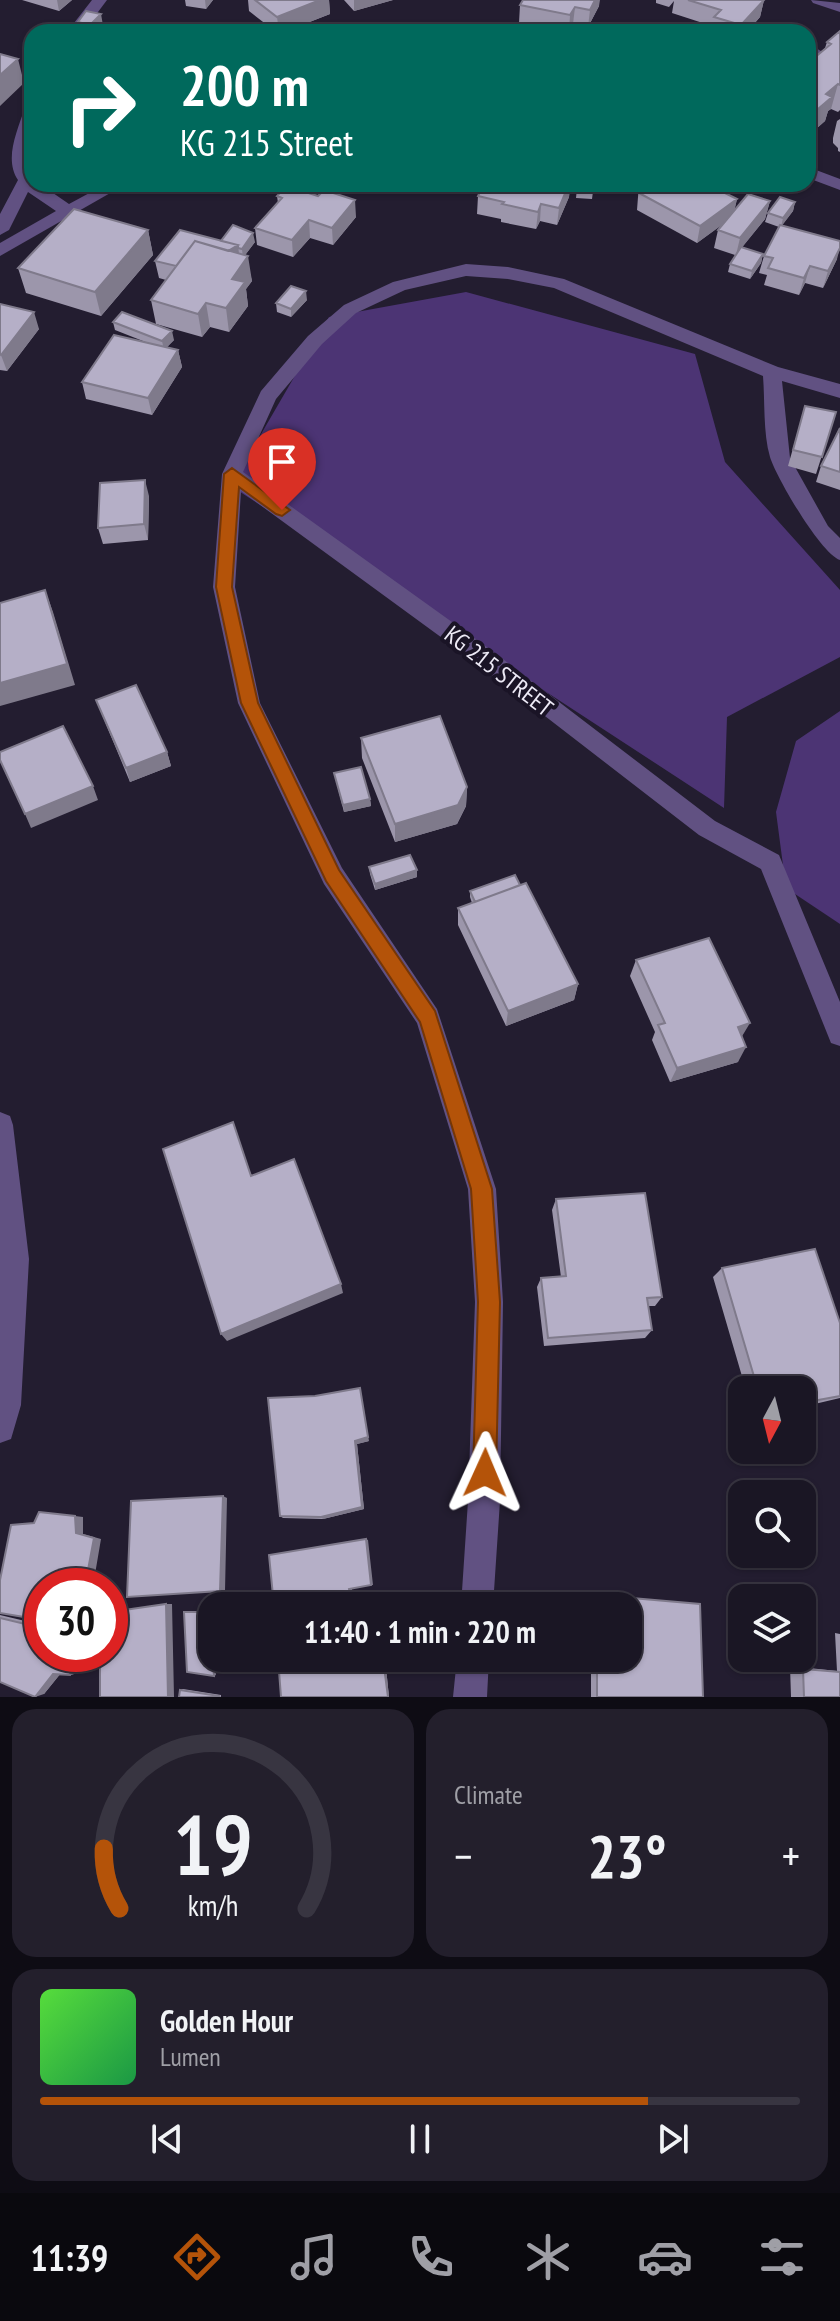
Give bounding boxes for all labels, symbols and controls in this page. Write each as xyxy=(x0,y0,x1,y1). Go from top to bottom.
text: 200 m xyxy=(180,49,309,121)
icon: right xyxy=(48,56,152,160)
text: KG 215 Street xyxy=(180,119,353,166)
pin xyxy=(248,428,316,510)
icon: arrive xyxy=(260,440,304,484)
street label: KG 215 STREET xyxy=(438,619,560,723)
north arrow xyxy=(728,1376,816,1464)
map controls xyxy=(728,1376,816,1672)
position arrow xyxy=(443,1431,527,1515)
button: search xyxy=(728,1480,816,1568)
speed limit sign: 30 xyxy=(24,1568,128,1672)
button: layers xyxy=(728,1584,816,1672)
text: 11:40 · 1 min · 220 m xyxy=(304,1612,536,1651)
text: Climate xyxy=(454,1778,523,1811)
text: 19 xyxy=(173,1790,253,1898)
text: 23° xyxy=(587,1817,667,1895)
text: − xyxy=(454,1827,472,1884)
text: + xyxy=(782,1827,800,1884)
text: km/h xyxy=(188,1887,238,1924)
text: Golden Hour xyxy=(160,2001,293,2040)
text: Lumen xyxy=(160,2040,221,2073)
icon: previous xyxy=(145,2117,189,2161)
icon: pause xyxy=(398,2117,442,2161)
icon: next xyxy=(651,2117,695,2161)
icon: directions xyxy=(169,2229,225,2285)
icon: music xyxy=(286,2229,342,2285)
icon: phone xyxy=(403,2229,459,2285)
icon: climate xyxy=(520,2229,576,2285)
icon: car xyxy=(637,2229,693,2285)
icon: filters xyxy=(754,2229,810,2285)
text: 11:39 xyxy=(30,2234,108,2281)

